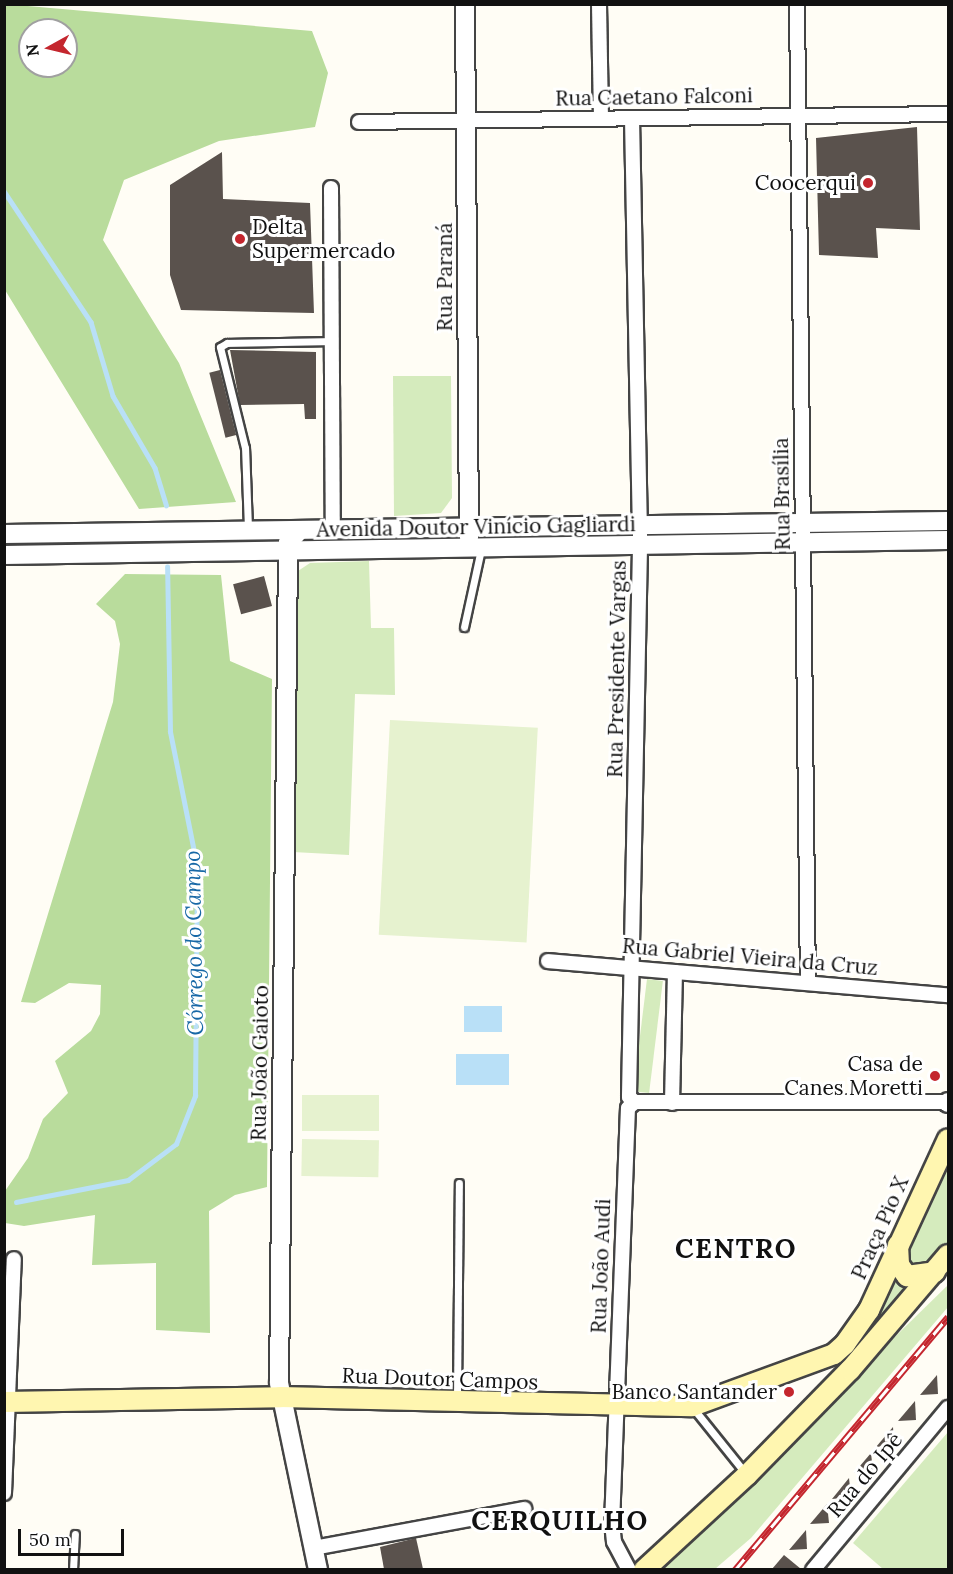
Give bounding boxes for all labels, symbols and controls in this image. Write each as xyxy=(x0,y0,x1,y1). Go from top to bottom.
north arrow xyxy=(18,18,78,78)
text: N xyxy=(21,43,43,58)
street label: Rua Caetano Falconi xyxy=(555,83,753,111)
place label: Coocerqui xyxy=(755,170,856,196)
marker: Coocerqui xyxy=(861,176,875,190)
place label: Delta Supermercado xyxy=(252,214,395,264)
street label: Rua Paraná xyxy=(432,223,458,331)
marker: Delta Supermercado xyxy=(233,232,247,246)
street label: Rua Brasília xyxy=(768,437,796,551)
street label: Avenida Doutor Vinício Gagliardi xyxy=(316,512,636,542)
street label: Rua Presidente Vargas xyxy=(603,560,631,778)
water label: Córrego do Campo xyxy=(179,850,209,1036)
street label: Rua Gabriel Vieira da Cruz xyxy=(621,933,879,981)
street label: Rua João Gaioto xyxy=(246,985,274,1141)
place label: Casa de Canes Moretti xyxy=(784,1051,923,1101)
marker: Casa de Canes Moretti xyxy=(928,1069,942,1083)
street label: Praça Pio X xyxy=(846,1173,914,1283)
street label: Rua João Audi xyxy=(586,1198,616,1334)
district label: CENTRO xyxy=(675,1233,797,1265)
street label: Rua Doutor Campos xyxy=(341,1363,539,1395)
place label: Banco Santander xyxy=(611,1379,777,1405)
marker: Banco Santander xyxy=(782,1385,796,1399)
street label: Rua do Ipê xyxy=(822,1427,908,1523)
district label: CERQUILHO xyxy=(471,1505,649,1537)
scale bar xyxy=(21,1517,128,1555)
text: 50 m xyxy=(29,1528,71,1551)

